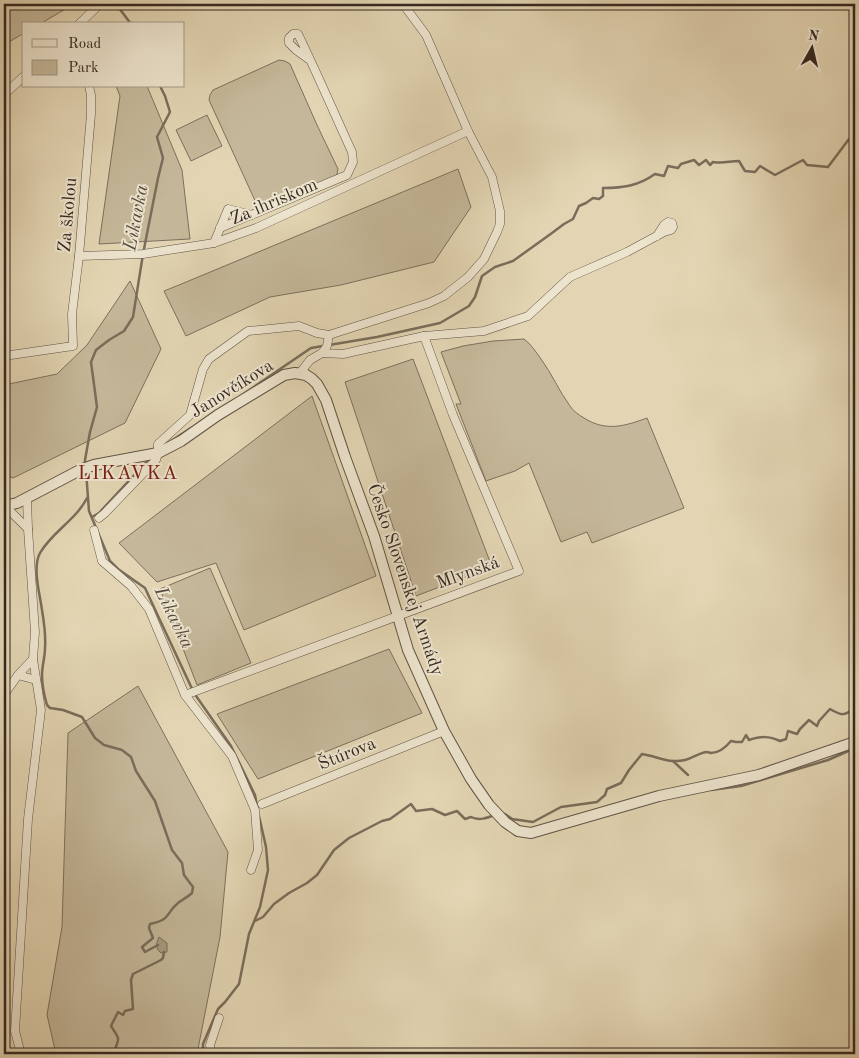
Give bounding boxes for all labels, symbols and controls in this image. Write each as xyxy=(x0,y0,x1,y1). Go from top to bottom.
legend xyxy=(22,22,185,88)
north arrow xyxy=(786,22,836,72)
text: N xyxy=(807,28,820,44)
text: Road xyxy=(68,37,102,52)
text: Park xyxy=(68,61,99,76)
street label: Za školou xyxy=(56,176,80,253)
street label: Za ihriskom xyxy=(228,176,320,228)
water label: Likavka xyxy=(121,183,153,254)
street label: Janovčíkova xyxy=(187,356,277,422)
district label: LIKAVKA xyxy=(77,464,179,484)
street label: Česko Slovenskej Armády xyxy=(364,480,451,679)
street label: Mlynská xyxy=(434,553,502,593)
water label: Likavka xyxy=(149,583,196,652)
street label: Štúrova xyxy=(314,730,379,774)

